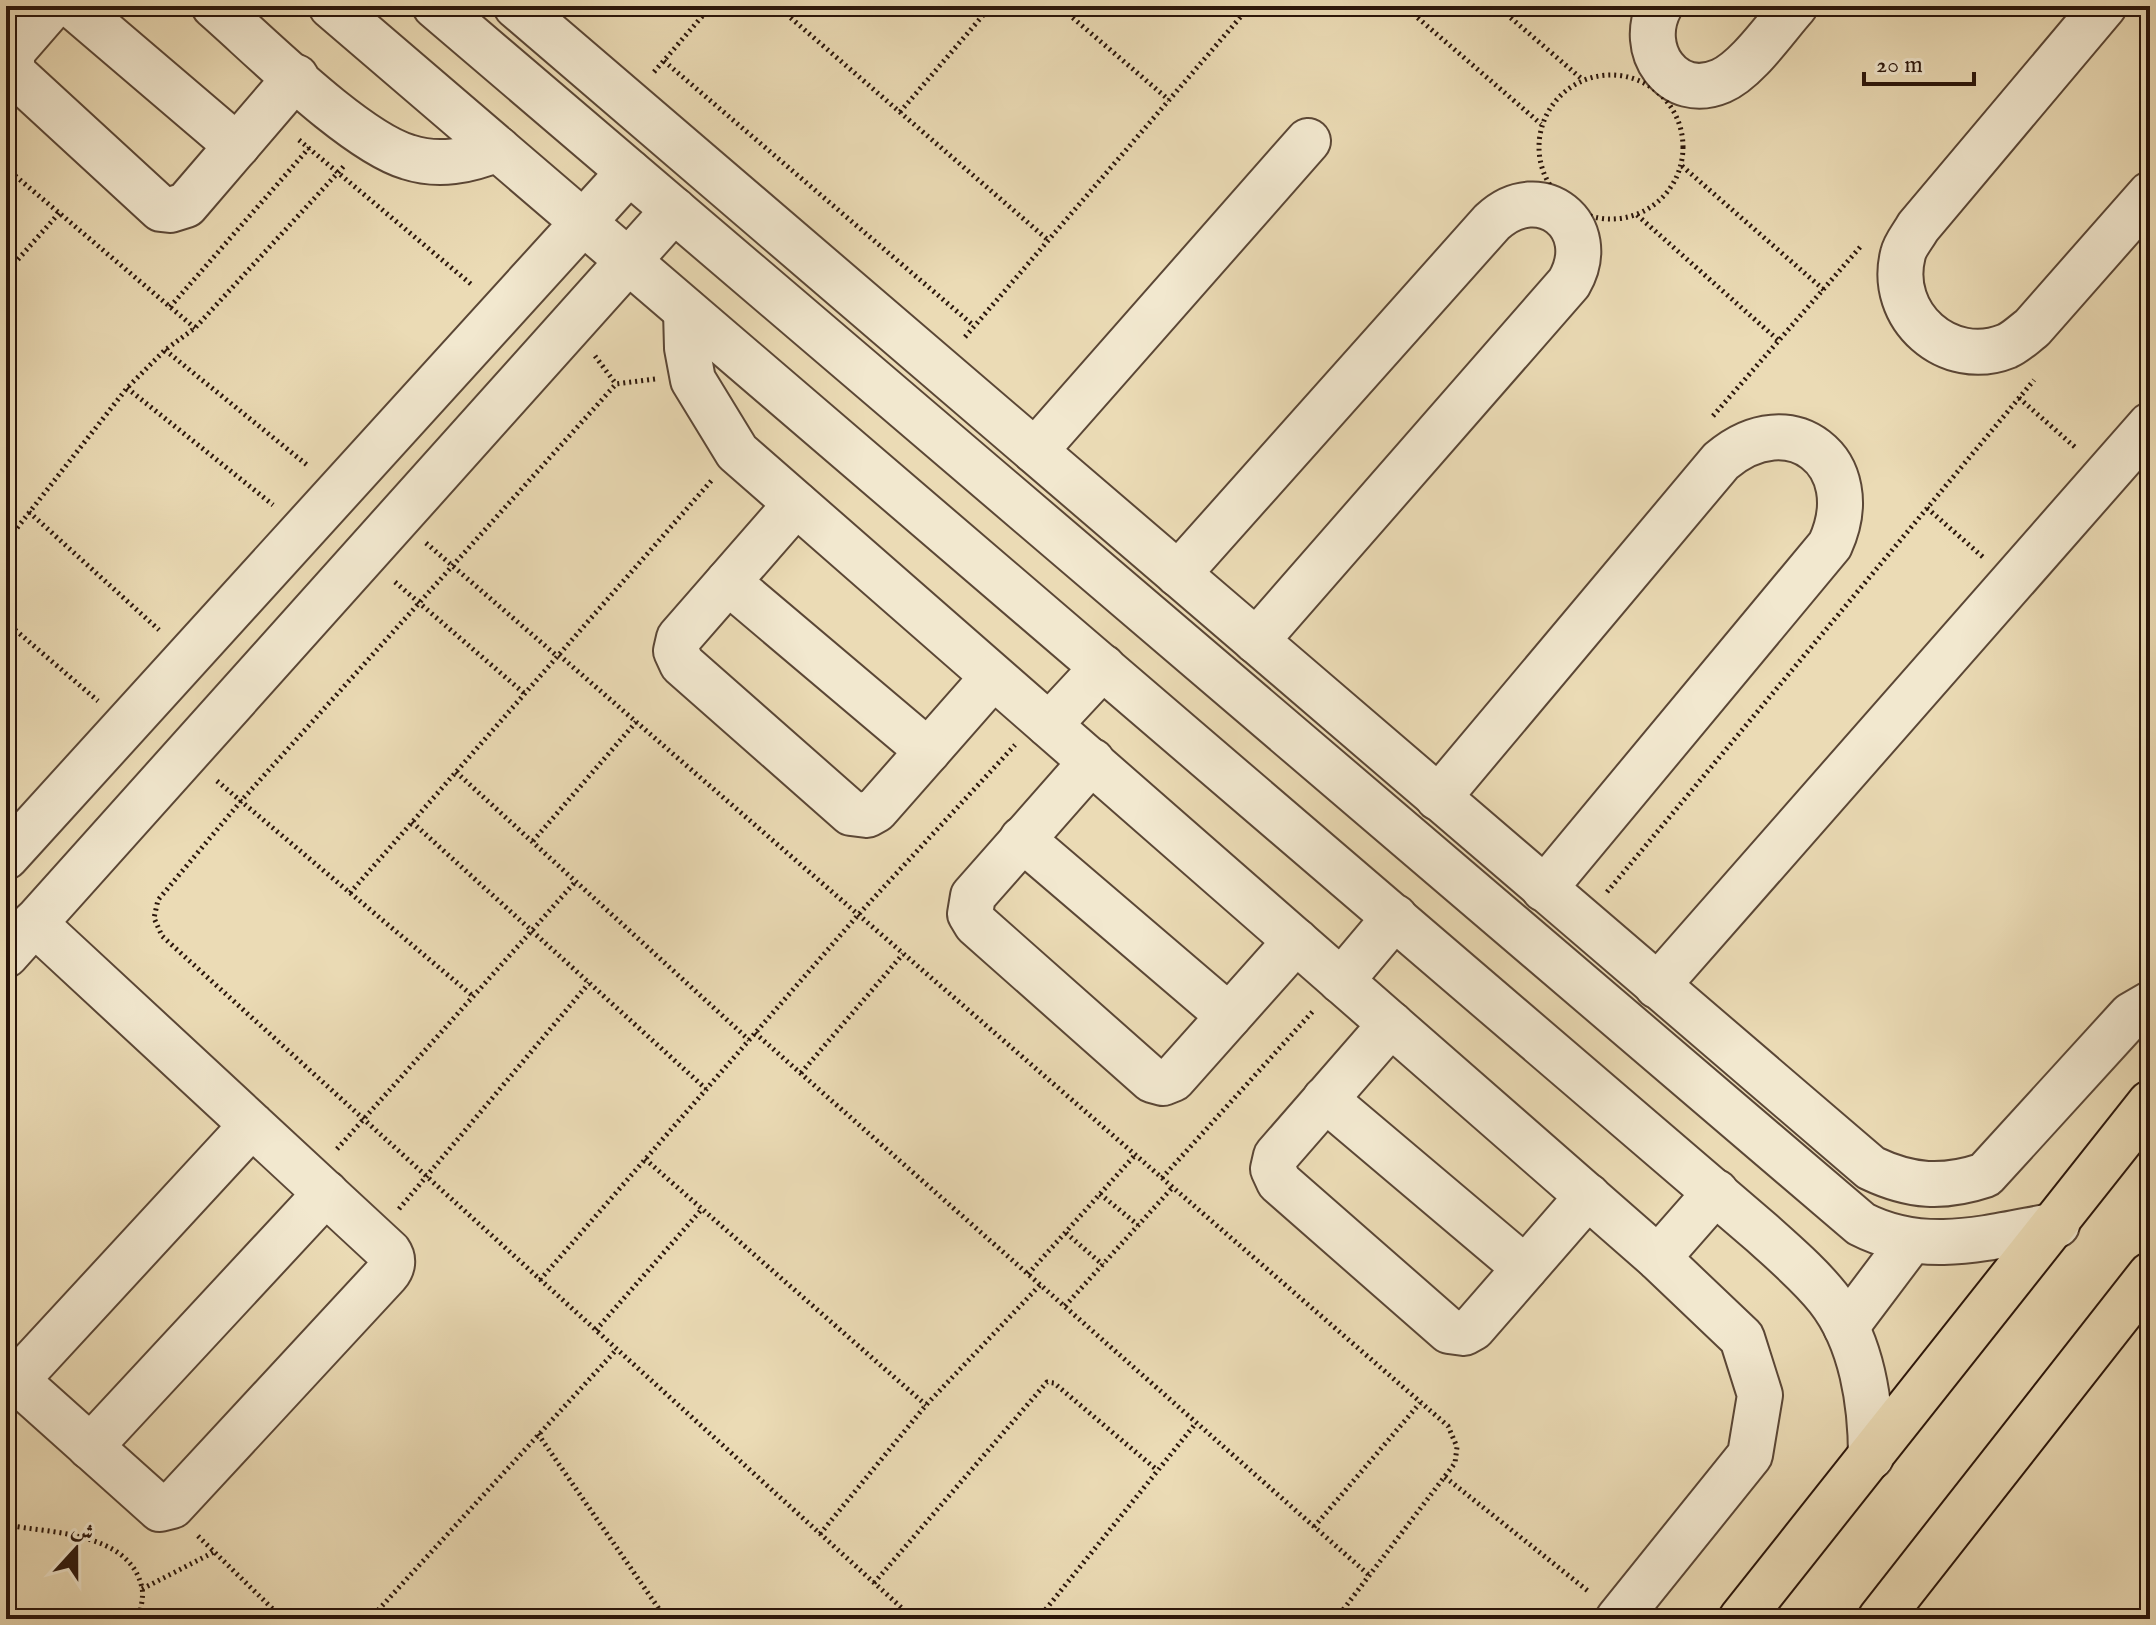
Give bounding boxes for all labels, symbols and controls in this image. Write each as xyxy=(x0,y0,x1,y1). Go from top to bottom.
scale bar xyxy=(1864,36,1974,86)
text: 20 m xyxy=(1876,50,1923,81)
north arrow xyxy=(36,1509,116,1589)
text: ش xyxy=(67,1515,98,1549)

